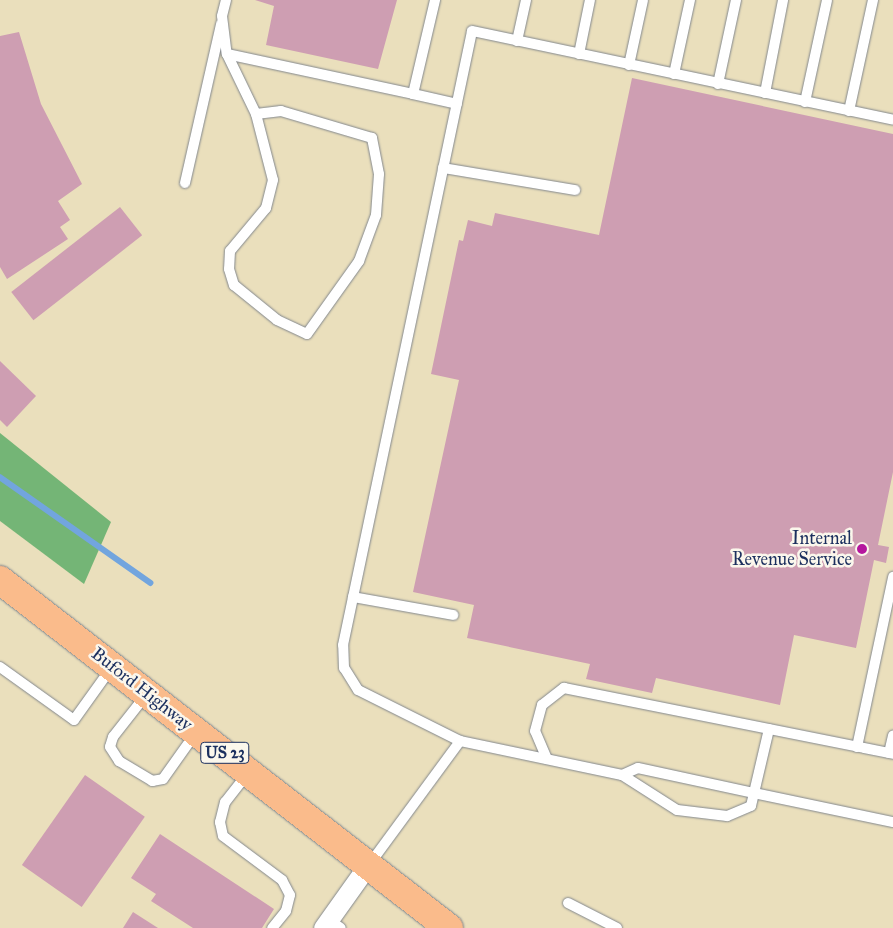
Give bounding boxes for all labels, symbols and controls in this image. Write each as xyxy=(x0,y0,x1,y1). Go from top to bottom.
place label: Internal Revenue Service xyxy=(732,528,852,570)
marker: Internal Revenue Service xyxy=(856,543,868,555)
street label: Buford Highway xyxy=(87,643,197,735)
road number: US 23 xyxy=(200,740,250,766)

